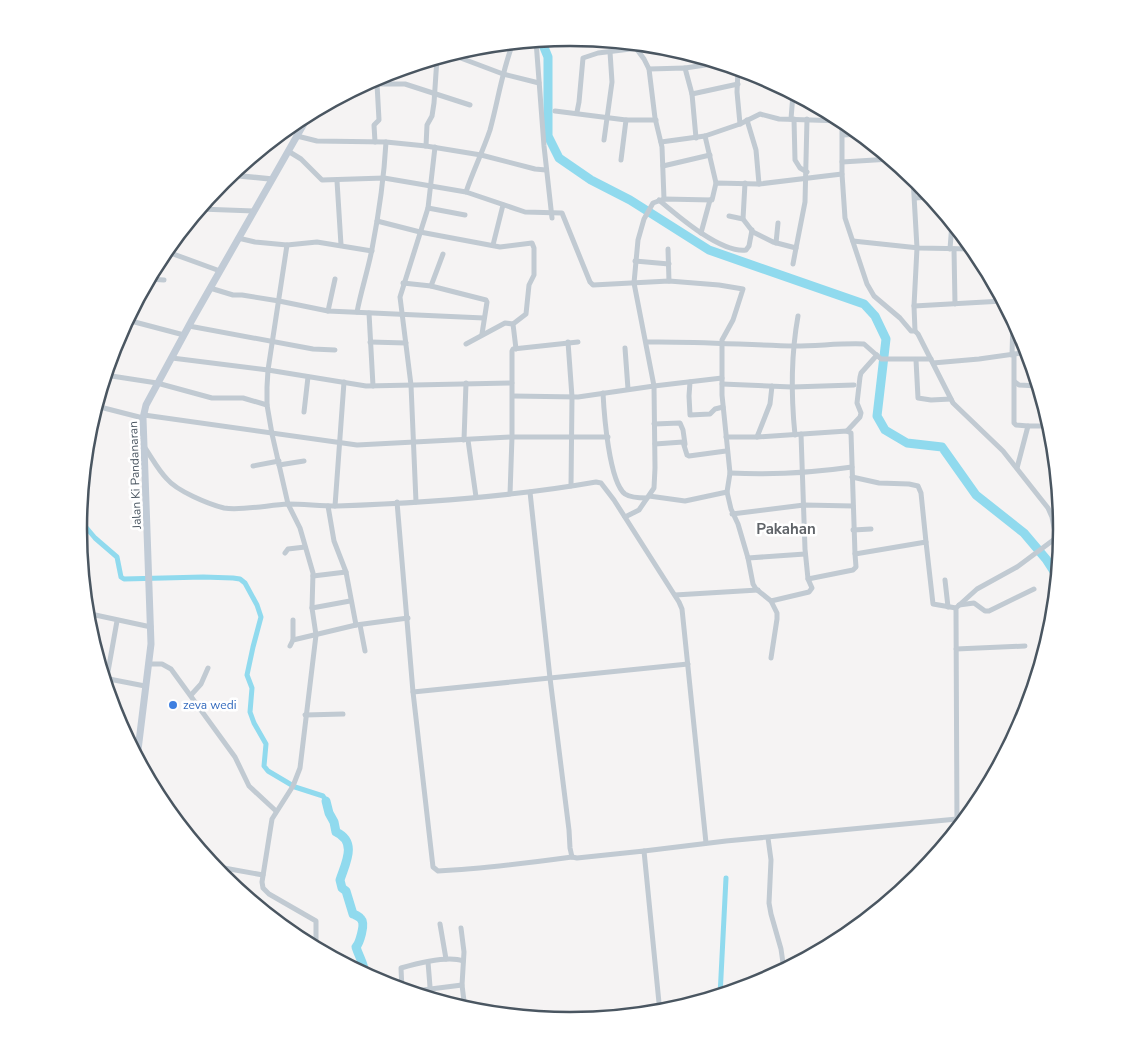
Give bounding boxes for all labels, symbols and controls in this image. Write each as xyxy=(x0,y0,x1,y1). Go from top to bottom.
street label: Jalan Ki Pandanaran xyxy=(125,421,145,530)
district label: Pakahan xyxy=(756,519,816,539)
place label: zeva wedi xyxy=(183,697,236,713)
marker: zeva wedi xyxy=(167,699,179,711)

